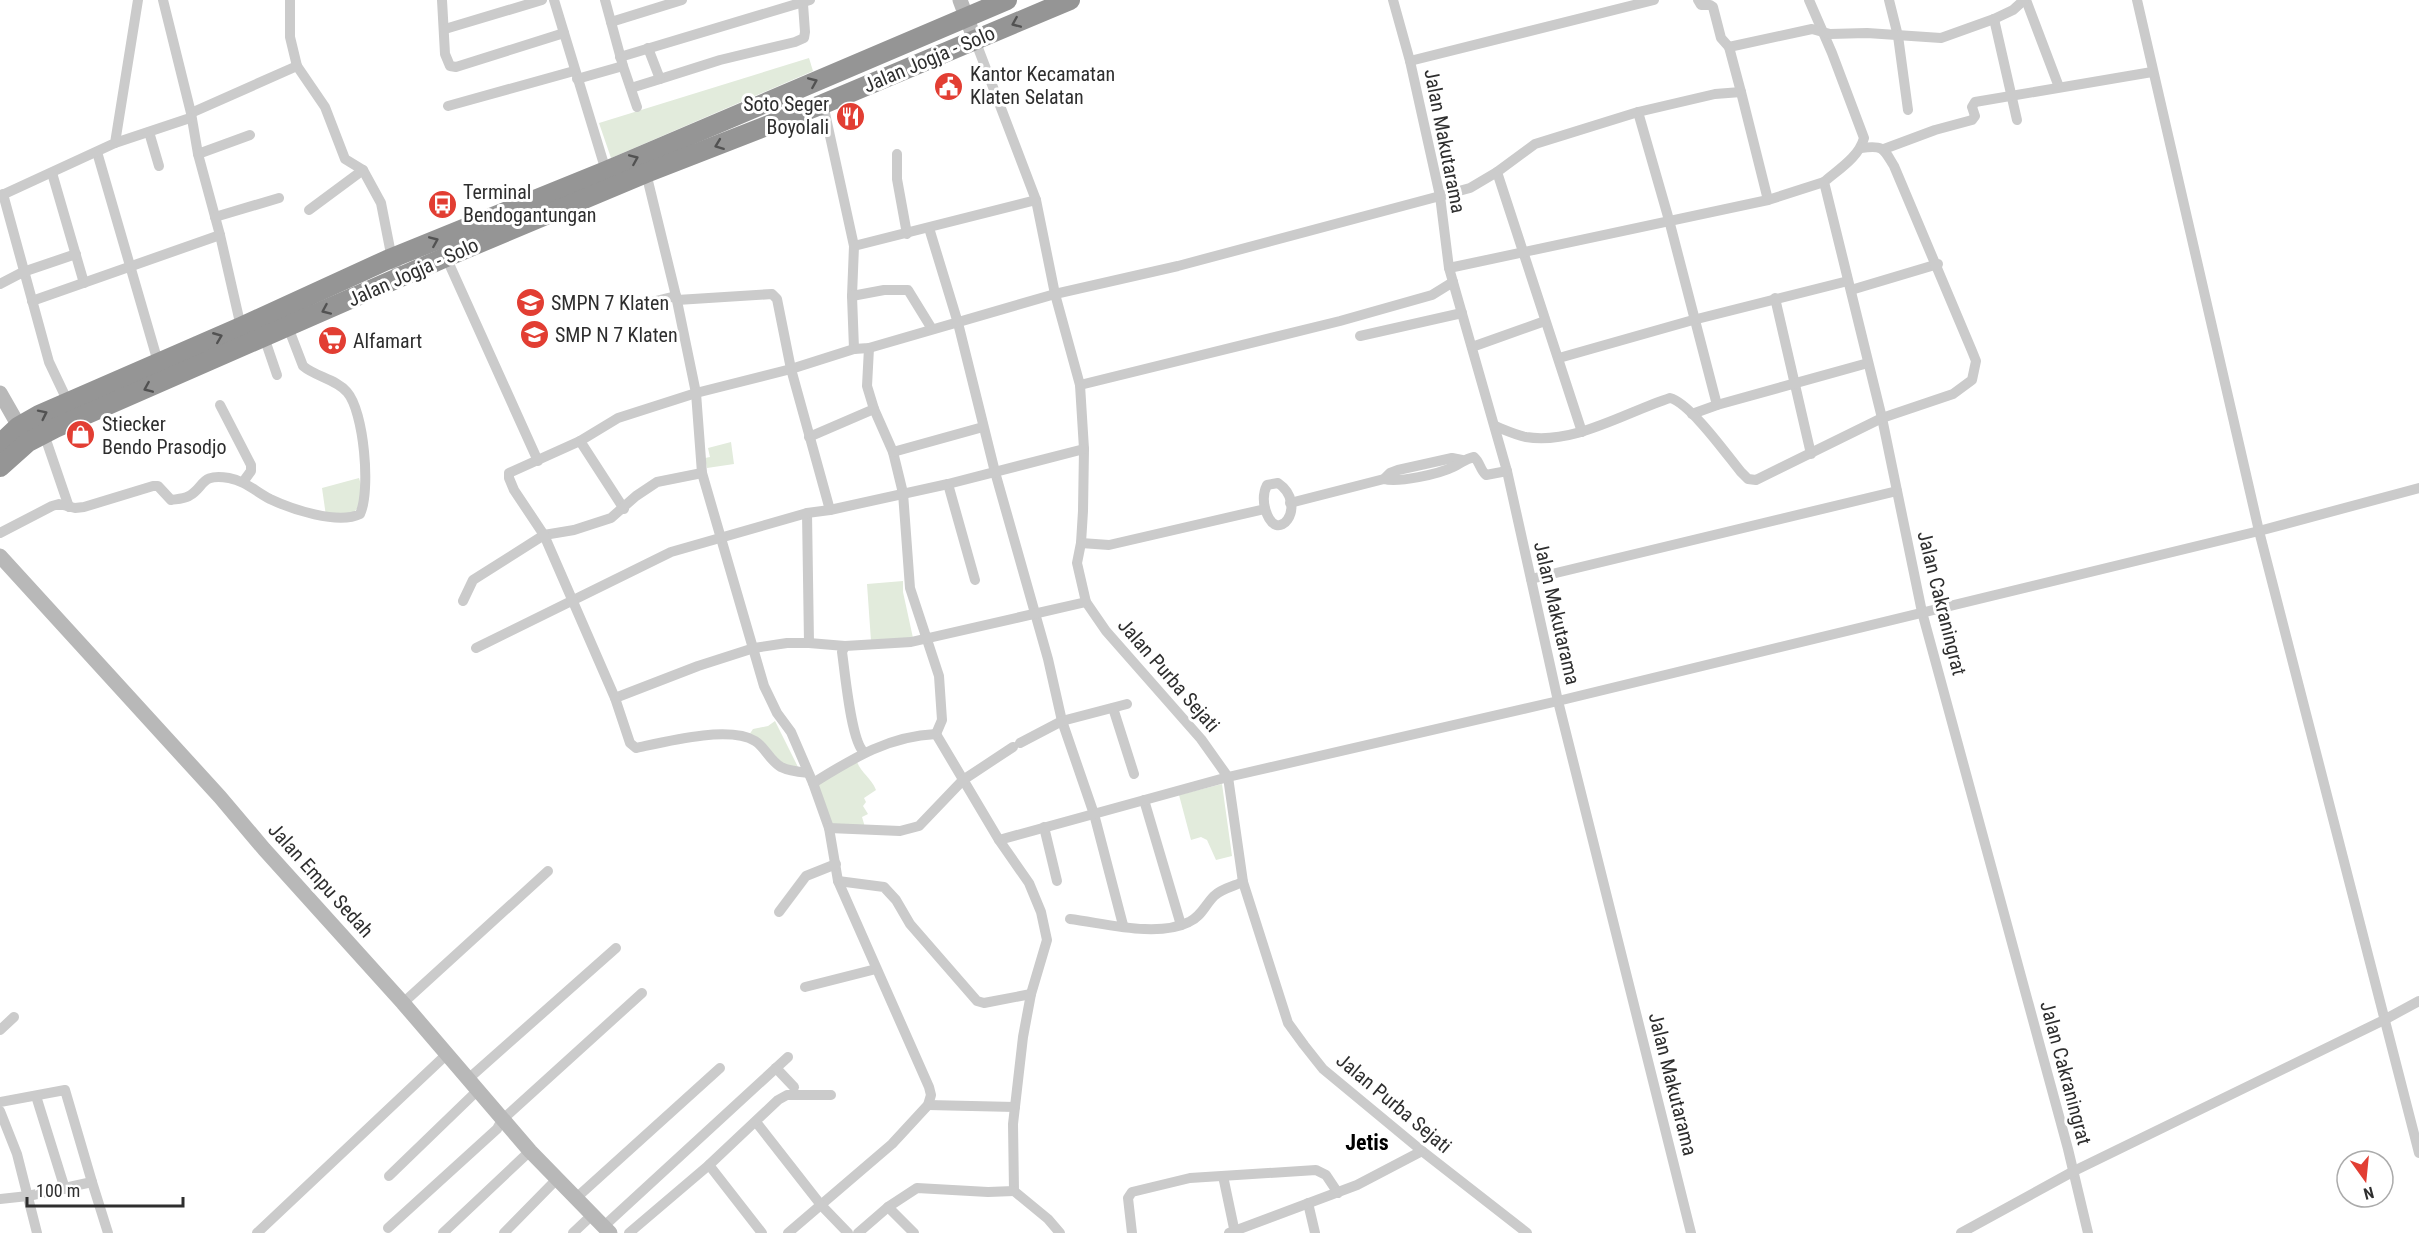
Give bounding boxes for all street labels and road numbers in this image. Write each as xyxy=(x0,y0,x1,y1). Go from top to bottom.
street label: Jalan Jogja - Solo xyxy=(860,21,998,97)
street label: Jalan Makutarama xyxy=(1419,67,1471,215)
street label: Jalan Jogja - Solo xyxy=(344,232,482,312)
street label: Jalan Cakraningrat xyxy=(1912,528,1972,678)
street label: Jalan Makutarama xyxy=(1529,539,1585,687)
street label: Jalan Purba Sejati xyxy=(1113,613,1225,737)
street label: Jalan Empu Sedah xyxy=(263,818,379,942)
street label: Jalan Cakraningrat xyxy=(2035,998,2097,1148)
street label: Jalan Makutarama xyxy=(1644,1010,1702,1158)
street label: Jalan Purba Sejati xyxy=(1332,1048,1456,1158)

